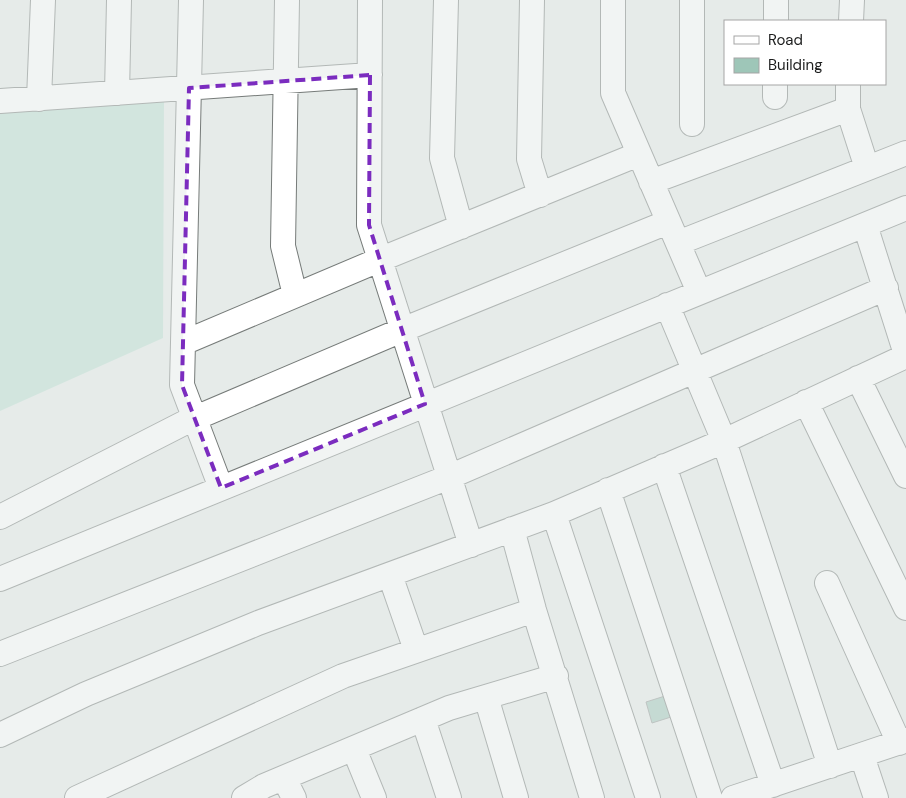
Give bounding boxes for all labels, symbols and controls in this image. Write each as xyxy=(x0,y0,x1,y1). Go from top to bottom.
legend xyxy=(724,20,886,85)
text: Road xyxy=(768,30,803,50)
text: Building xyxy=(768,55,823,75)

